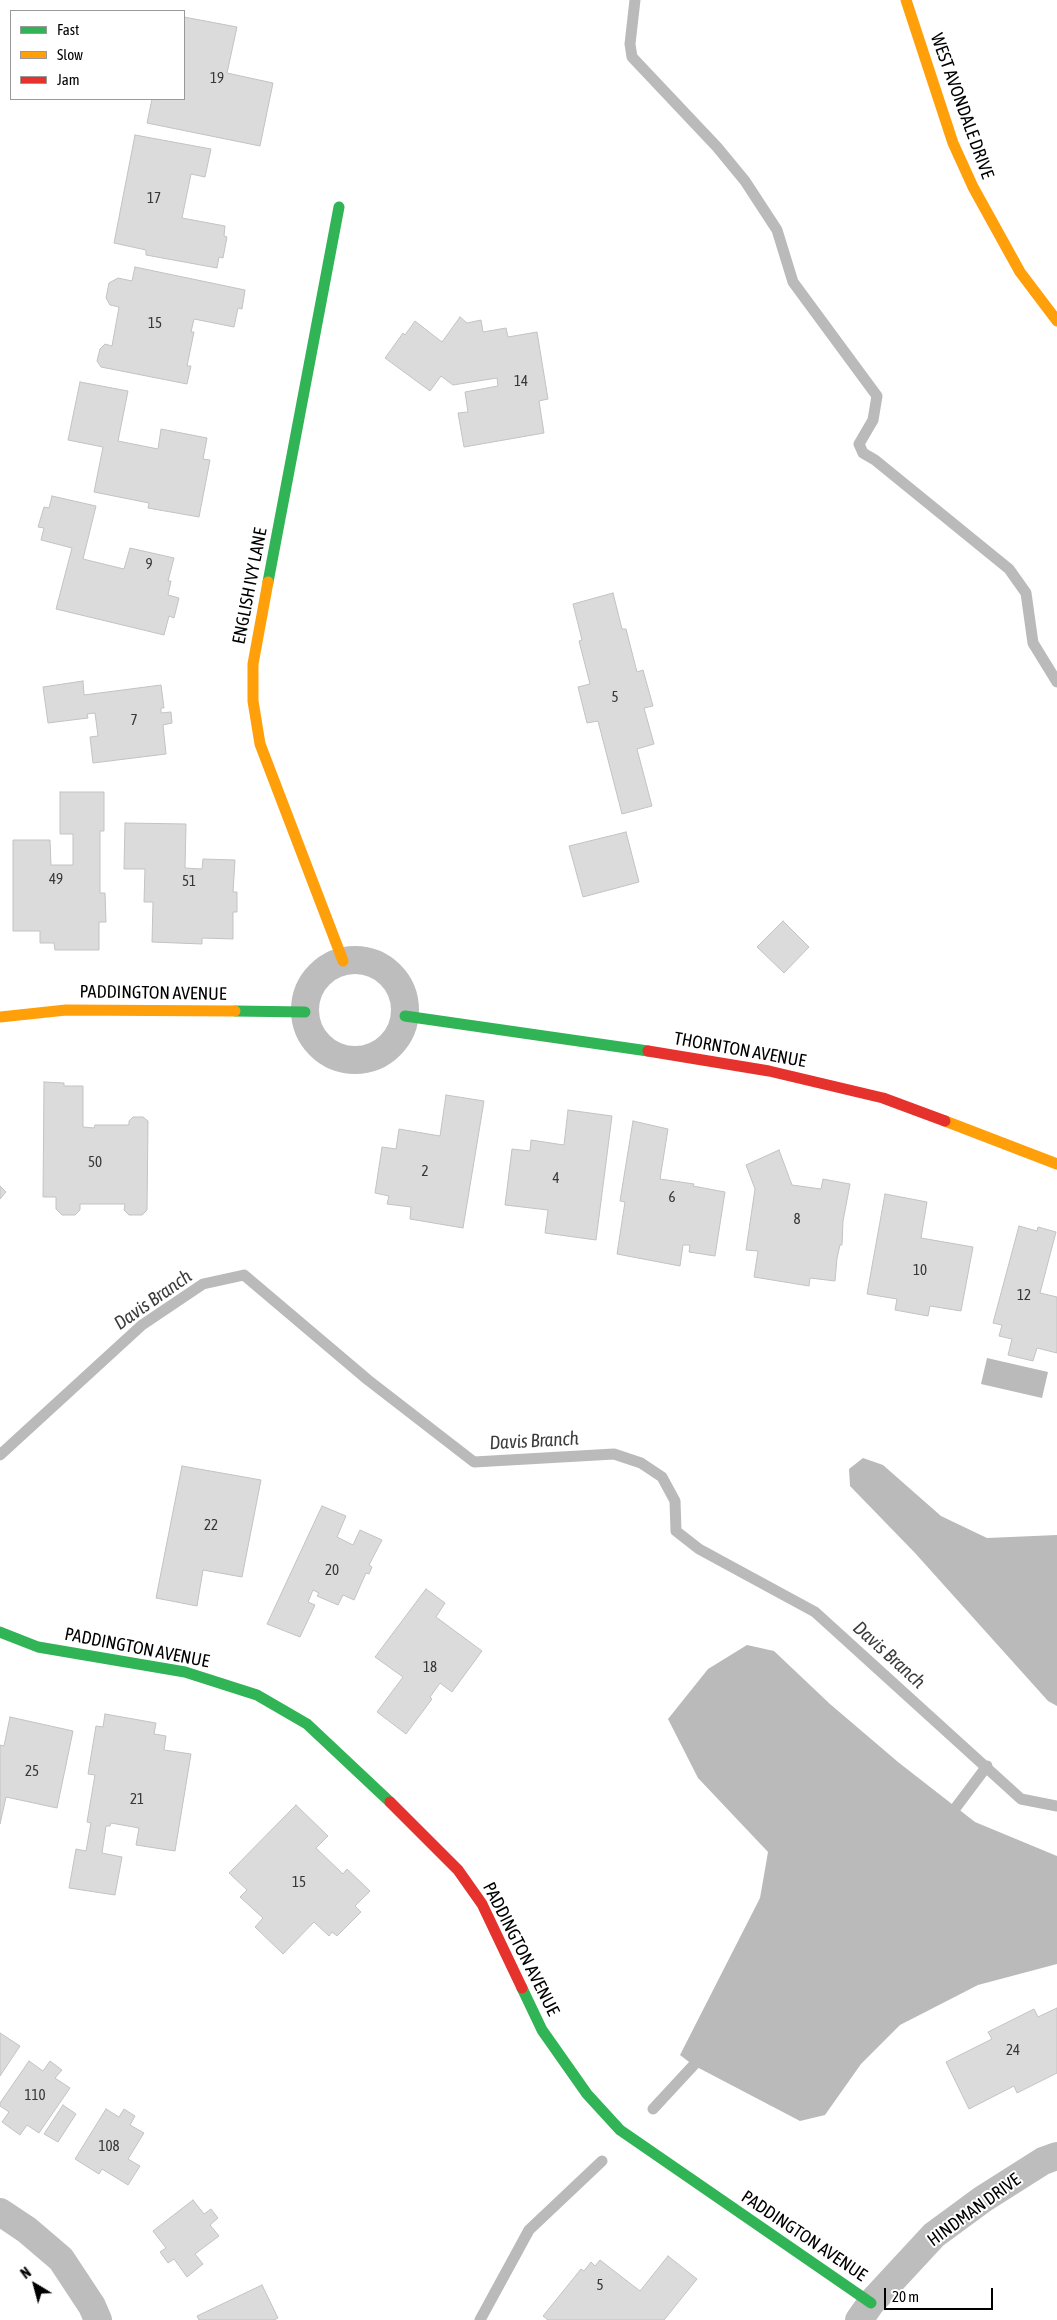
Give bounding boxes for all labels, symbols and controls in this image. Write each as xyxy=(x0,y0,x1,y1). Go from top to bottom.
legend xyxy=(10,10,185,100)
text: Fast xyxy=(57,21,79,38)
street label: WEST AVONDALE DRIVE xyxy=(926,30,998,182)
text: Slow xyxy=(57,46,83,63)
house number: 19 xyxy=(210,69,224,87)
text: Jam xyxy=(57,71,80,88)
house number: 17 xyxy=(147,189,161,207)
house number: 15 xyxy=(148,314,162,332)
house number: 14 xyxy=(514,372,528,390)
street label: ENGLISH IVY LANE xyxy=(228,526,272,646)
house number: 9 xyxy=(145,555,153,573)
house number: 5 xyxy=(611,688,619,706)
house number: 7 xyxy=(130,711,138,729)
house number: 49 xyxy=(49,870,63,888)
house number: 51 xyxy=(182,872,196,890)
street label: PADDINGTON AVENUE xyxy=(79,981,227,1005)
street label: THORNTON AVENUE xyxy=(672,1028,808,1072)
house number: 50 xyxy=(88,1153,102,1171)
house number: 2 xyxy=(421,1162,429,1180)
house number: 4 xyxy=(552,1169,560,1187)
house number: 6 xyxy=(668,1188,676,1206)
house number: 8 xyxy=(793,1210,801,1228)
house number: 10 xyxy=(913,1261,927,1279)
water label: Davis Branch xyxy=(110,1265,196,1335)
house number: 12 xyxy=(1017,1286,1031,1304)
water label: Davis Branch xyxy=(489,1427,579,1455)
house number: 22 xyxy=(204,1516,218,1534)
house number: 20 xyxy=(325,1561,339,1579)
water label: Davis Branch xyxy=(848,1617,930,1693)
street label: PADDINGTON AVENUE xyxy=(63,1623,211,1673)
house number: 18 xyxy=(423,1658,437,1676)
house number: 25 xyxy=(25,1762,39,1780)
house number: 21 xyxy=(130,1790,144,1808)
house number: 15 xyxy=(292,1873,306,1891)
street label: PADDINGTON AVENUE xyxy=(478,1879,564,2019)
house number: 24 xyxy=(1006,2041,1020,2059)
house number: 110 xyxy=(24,2086,46,2104)
house number: 108 xyxy=(98,2137,120,2155)
street label: HINDMAN DRIVE xyxy=(923,2169,1025,2251)
street label: PADDINGTON AVENUE xyxy=(737,2186,871,2286)
north arrow xyxy=(10,2260,60,2310)
text: N xyxy=(18,2264,34,2282)
house number: 5 xyxy=(596,2276,604,2294)
scale bar xyxy=(887,2278,996,2310)
text: 20 m xyxy=(892,2288,919,2305)

